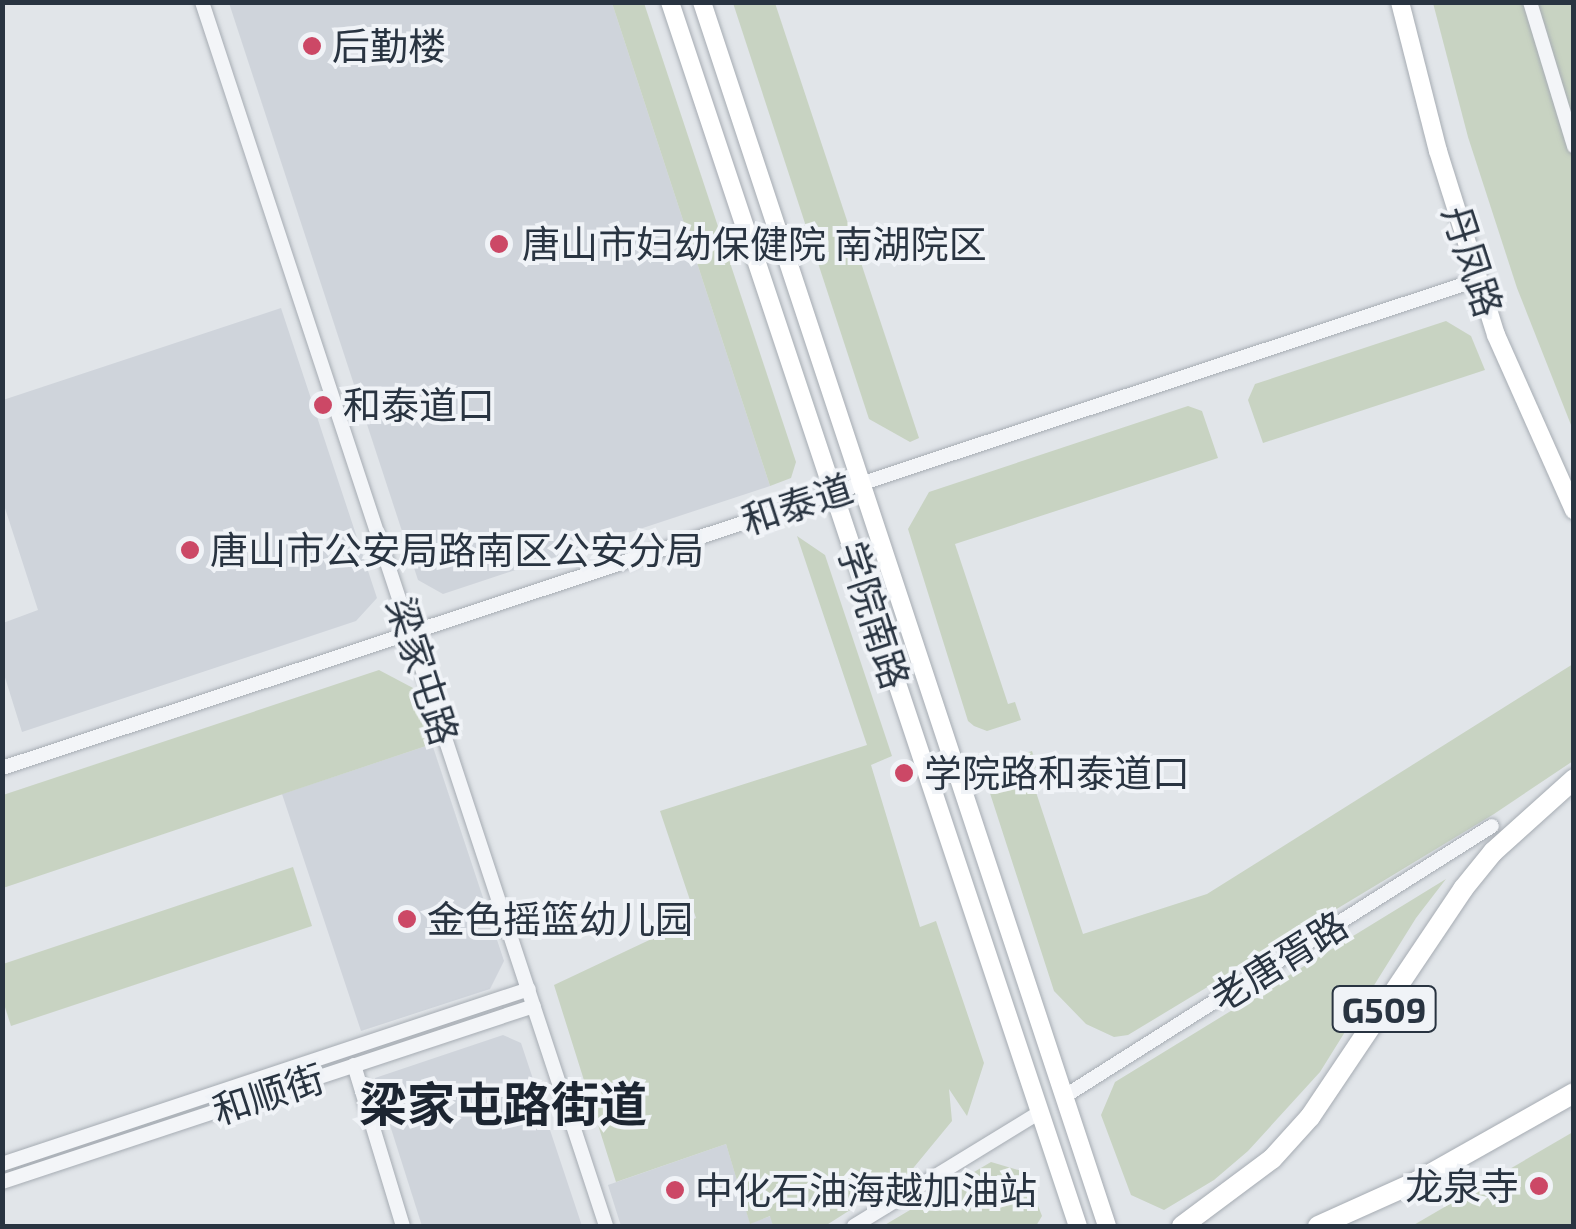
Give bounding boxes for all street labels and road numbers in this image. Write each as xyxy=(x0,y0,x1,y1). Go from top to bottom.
street label: 丹凤路 xyxy=(1434,200,1512,322)
street label: 和泰道 xyxy=(736,465,858,543)
street label: 学院南路 xyxy=(829,536,919,694)
street label: 梁家屯路 xyxy=(378,592,468,750)
street label: 老唐胥路 xyxy=(1202,901,1356,1021)
road number: G509 xyxy=(1332,979,1436,1039)
street label: 和顺街 xyxy=(207,1055,329,1133)

